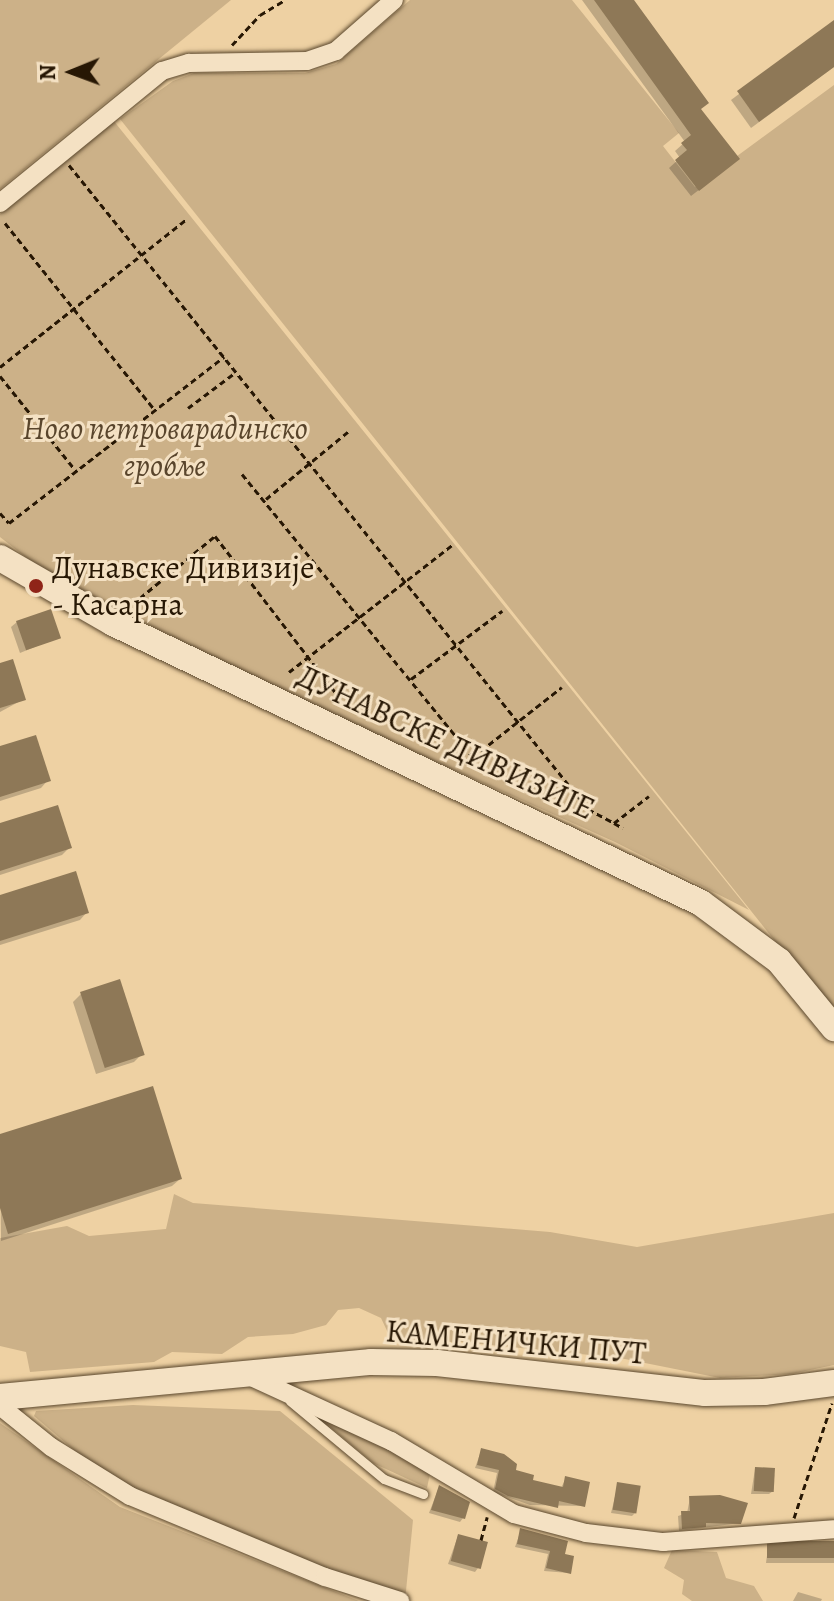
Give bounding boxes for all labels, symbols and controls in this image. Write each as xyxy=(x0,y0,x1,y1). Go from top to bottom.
north arrow xyxy=(32,32,112,112)
text: N xyxy=(33,64,63,81)
park label: Ново петроварадинско гробље xyxy=(22,410,308,485)
place label: Дунавске Дивизије - Касарна xyxy=(52,549,314,624)
marker: Дунавске Дивизије - Касарна xyxy=(27,577,45,595)
street label: ДУНАВСКЕ ДИВИЗИЈЕ xyxy=(291,656,601,828)
street label: КАМЕНИЧКИ ПУТ xyxy=(384,1311,648,1373)

